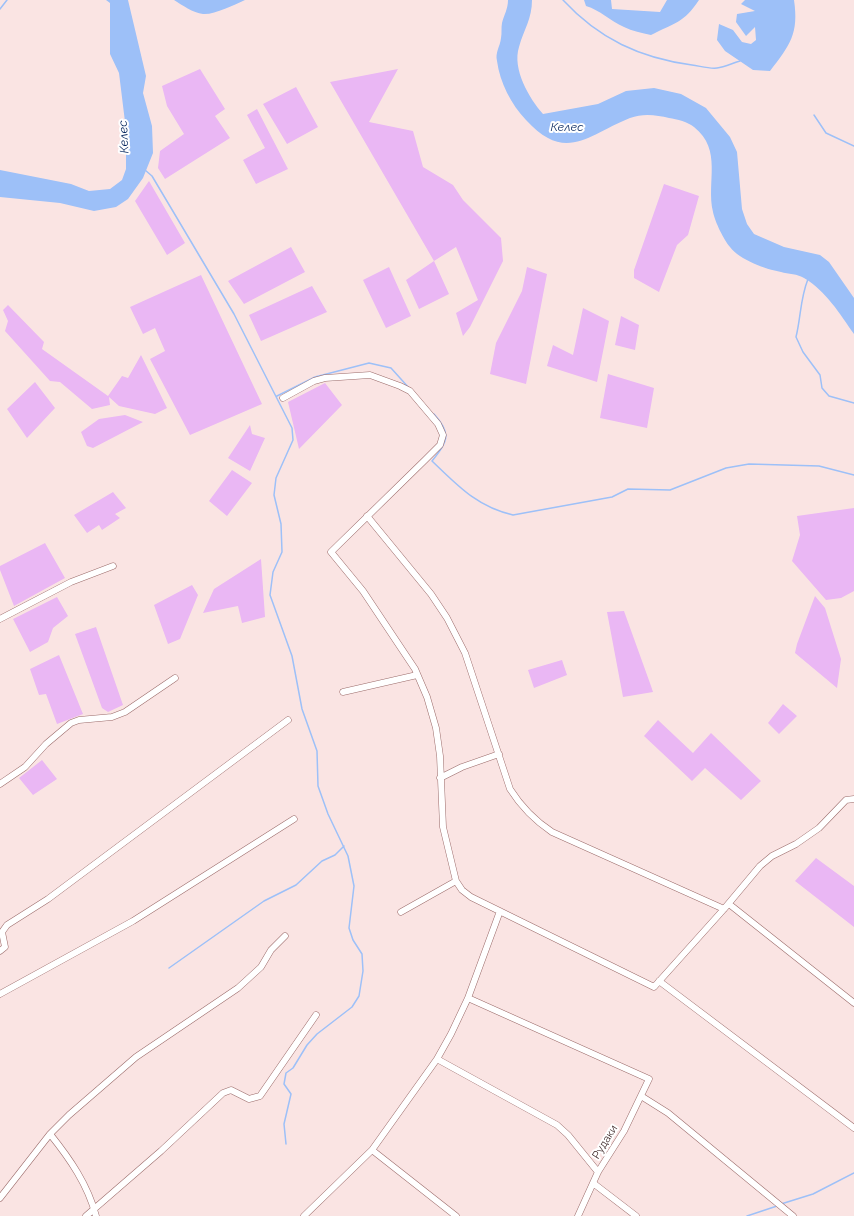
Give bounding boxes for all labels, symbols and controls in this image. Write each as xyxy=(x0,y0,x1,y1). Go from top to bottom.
water label: Келес xyxy=(116,120,132,154)
water label: Келес xyxy=(550,120,584,134)
street label: Рудаки xyxy=(589,1123,621,1161)

